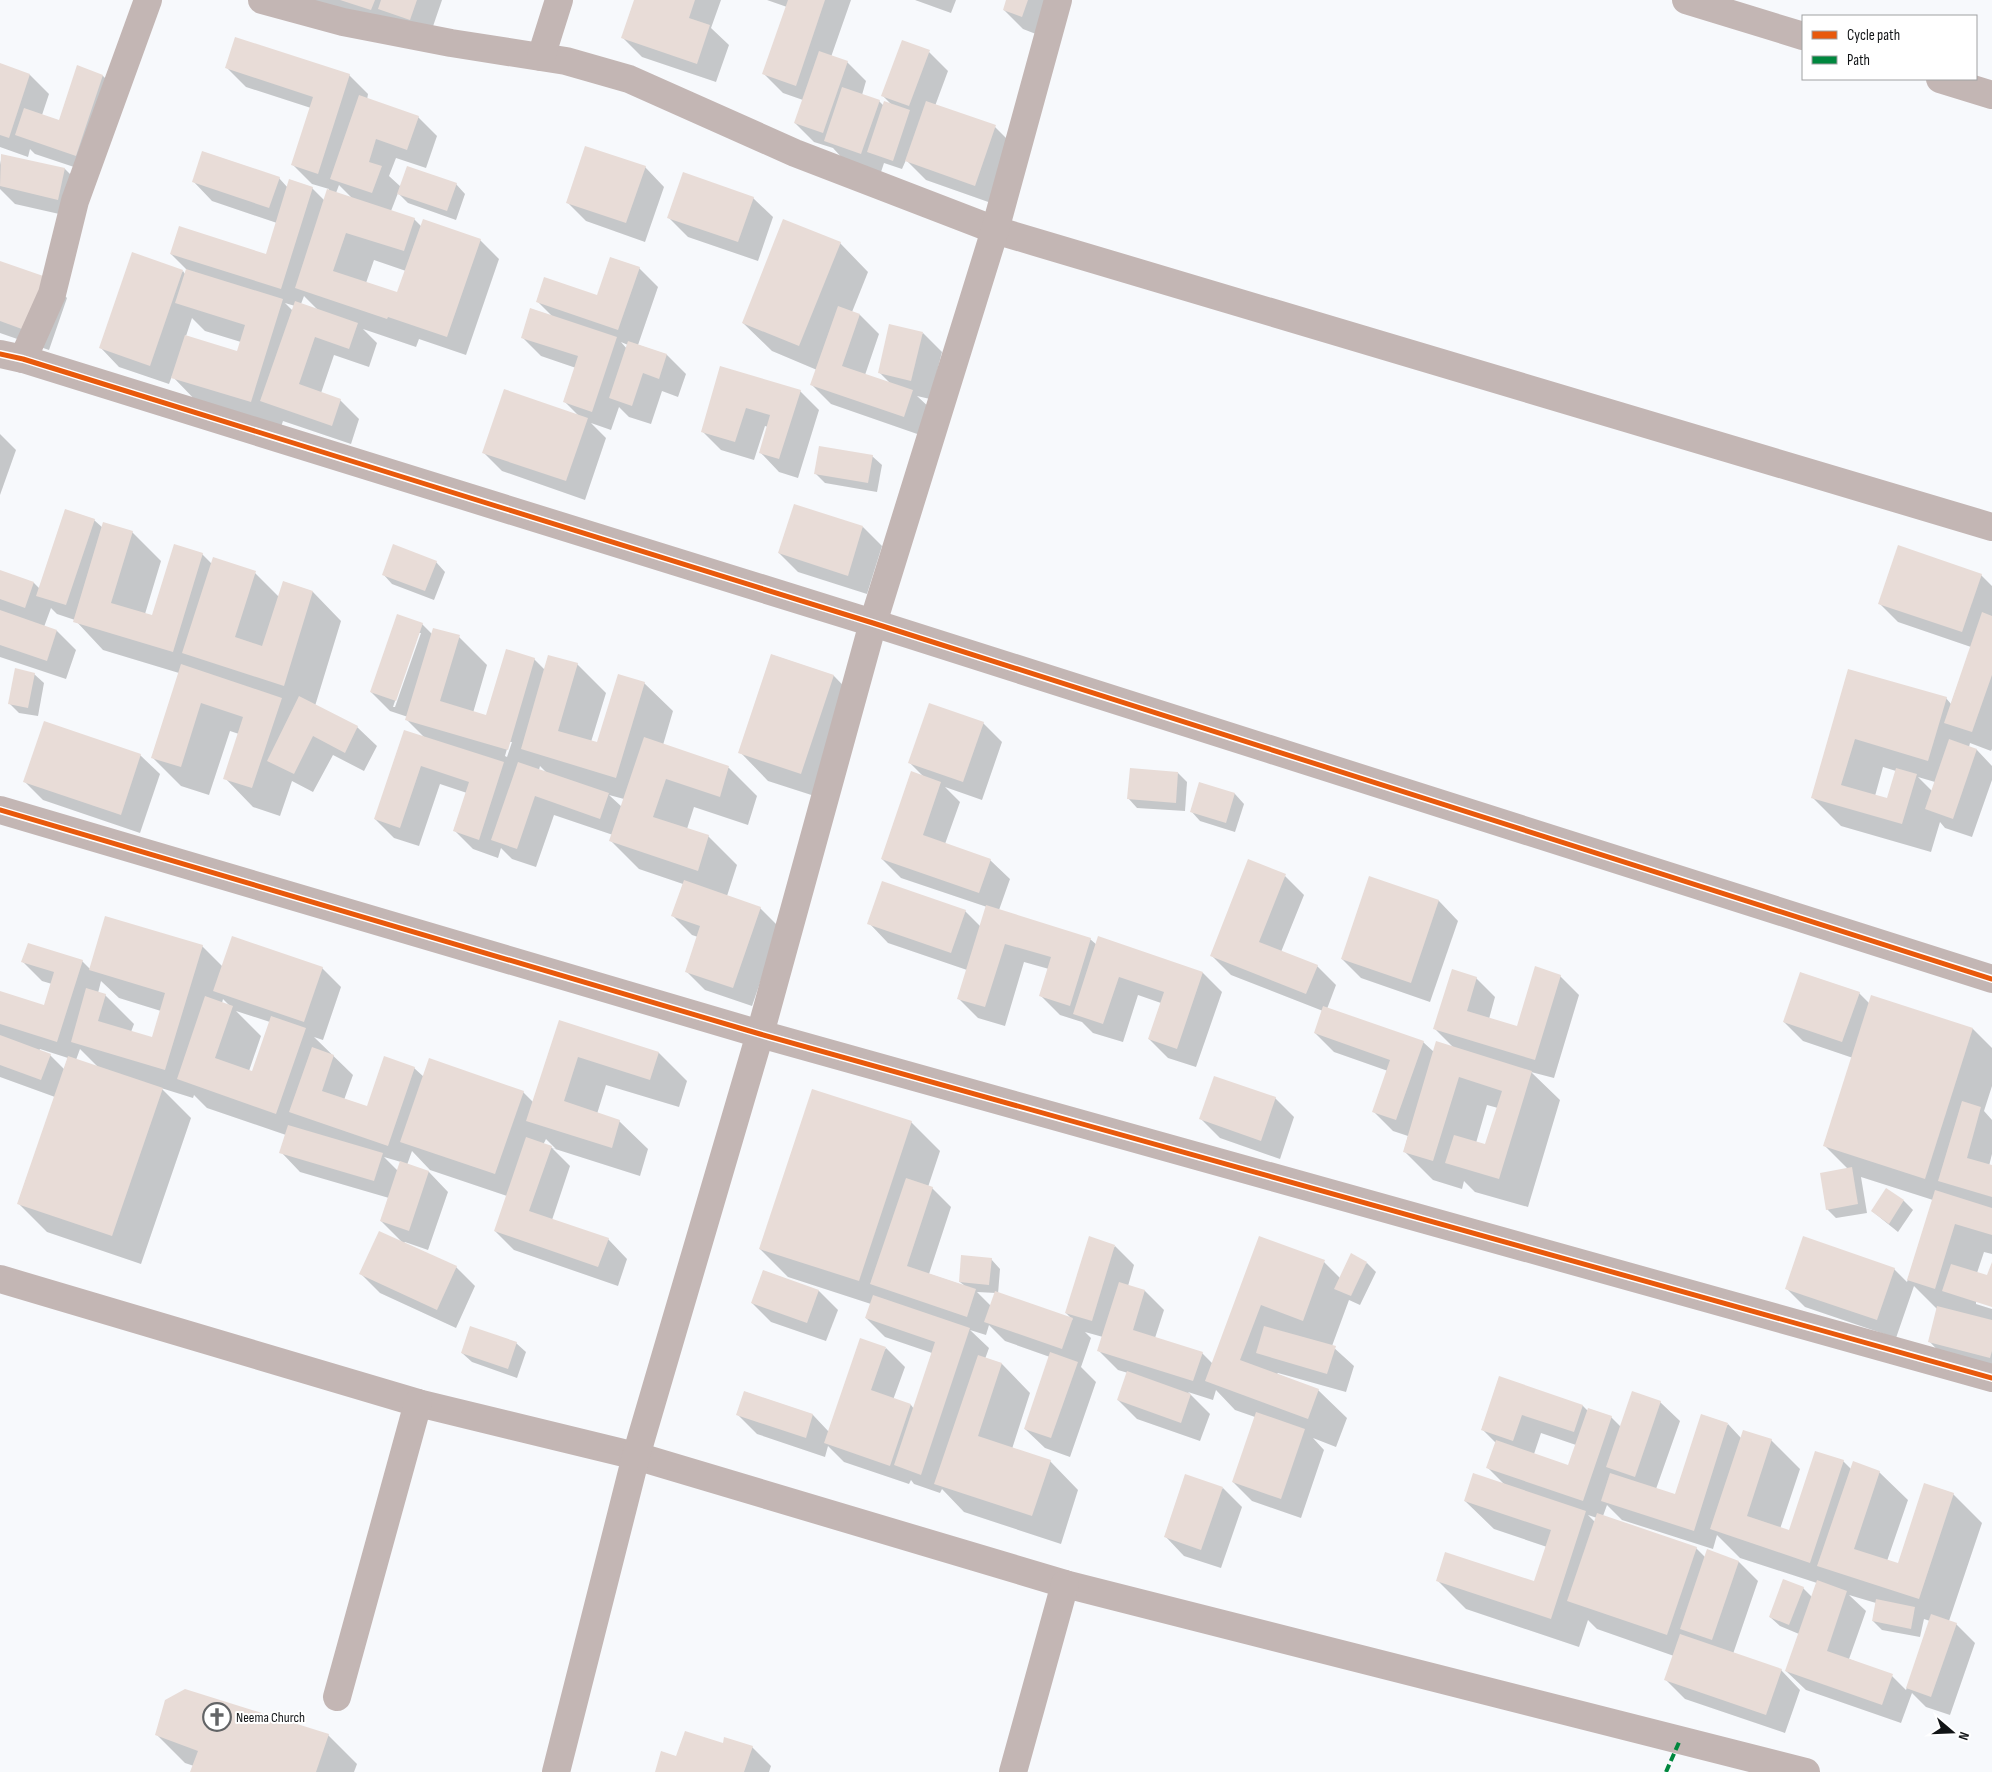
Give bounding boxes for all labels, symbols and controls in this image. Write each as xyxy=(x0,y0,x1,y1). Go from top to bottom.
legend xyxy=(1802,15,1977,80)
text: Cycle path xyxy=(1847,26,1900,45)
text: Path xyxy=(1847,51,1870,70)
church icon: Neema Church xyxy=(202,1702,232,1732)
north arrow xyxy=(1927,1707,1977,1757)
place label: Neema Church xyxy=(236,1709,305,1726)
text: N xyxy=(1955,1730,1973,1742)

